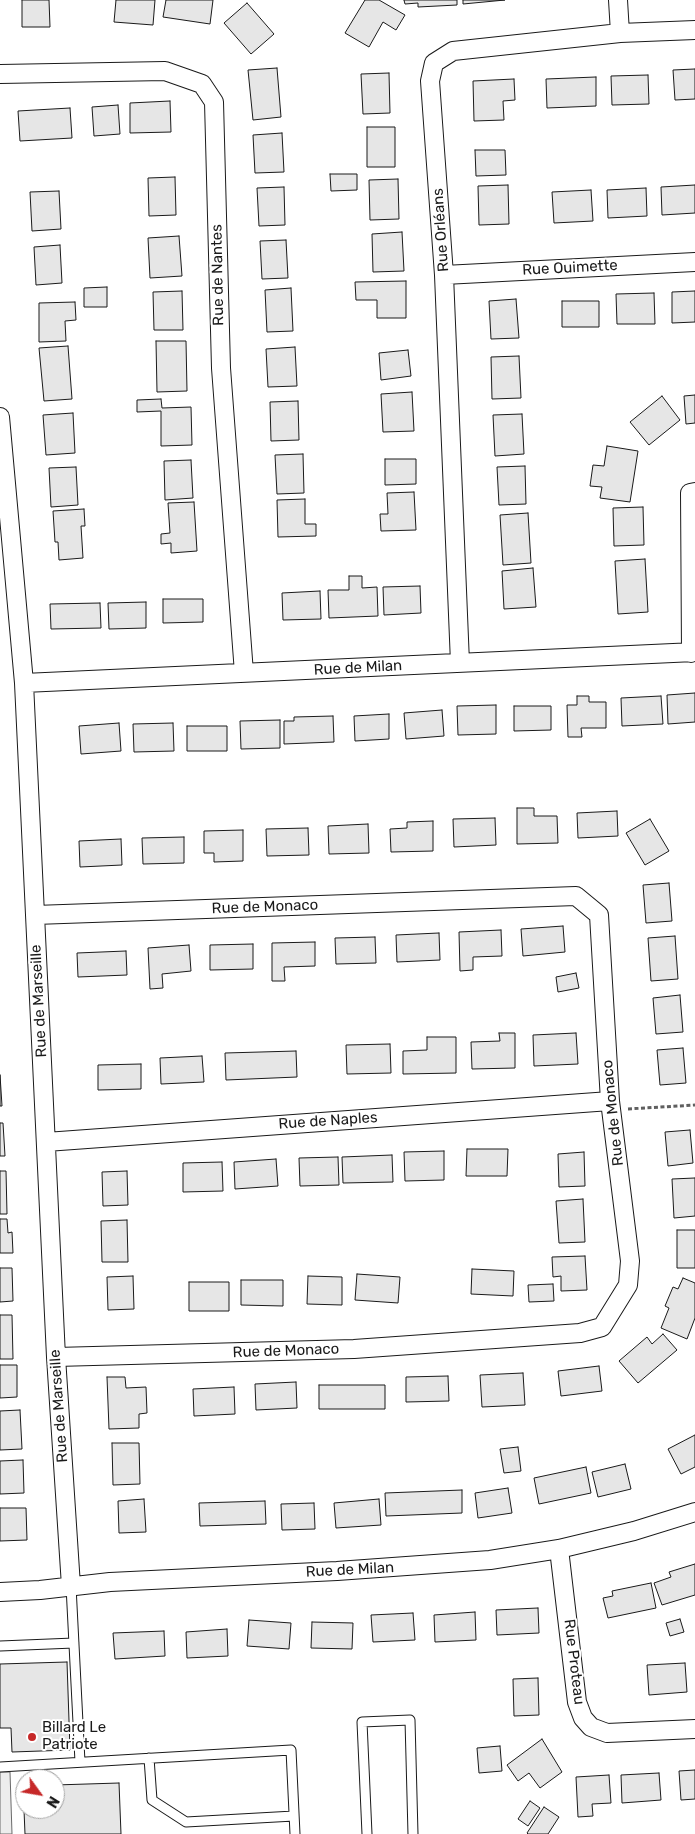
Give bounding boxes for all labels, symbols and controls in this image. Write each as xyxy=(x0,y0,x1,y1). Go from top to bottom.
street label: Rue Orléans xyxy=(429,188,453,272)
street label: Rue de Nantes xyxy=(208,224,228,326)
street label: Rue Ouimette xyxy=(522,257,618,279)
street label: Rue de Milan xyxy=(313,657,403,679)
street label: Rue de Monaco xyxy=(211,896,319,918)
street label: Rue de Marseille xyxy=(27,944,51,1058)
street label: Rue de Monaco xyxy=(598,1059,628,1167)
street label: Rue de Naples xyxy=(278,1109,378,1133)
street label: Rue de Monaco xyxy=(232,1340,340,1362)
street label: Rue de Marseille xyxy=(46,1349,72,1463)
street label: Rue de Milan xyxy=(305,1559,395,1581)
street label: Rue Proteau xyxy=(560,1618,588,1706)
place label: Billard Le Patriote xyxy=(42,1719,106,1754)
marker: Billard Le Patriote xyxy=(26,1731,38,1743)
north arrow xyxy=(15,1769,65,1819)
text: N xyxy=(42,1793,62,1810)

